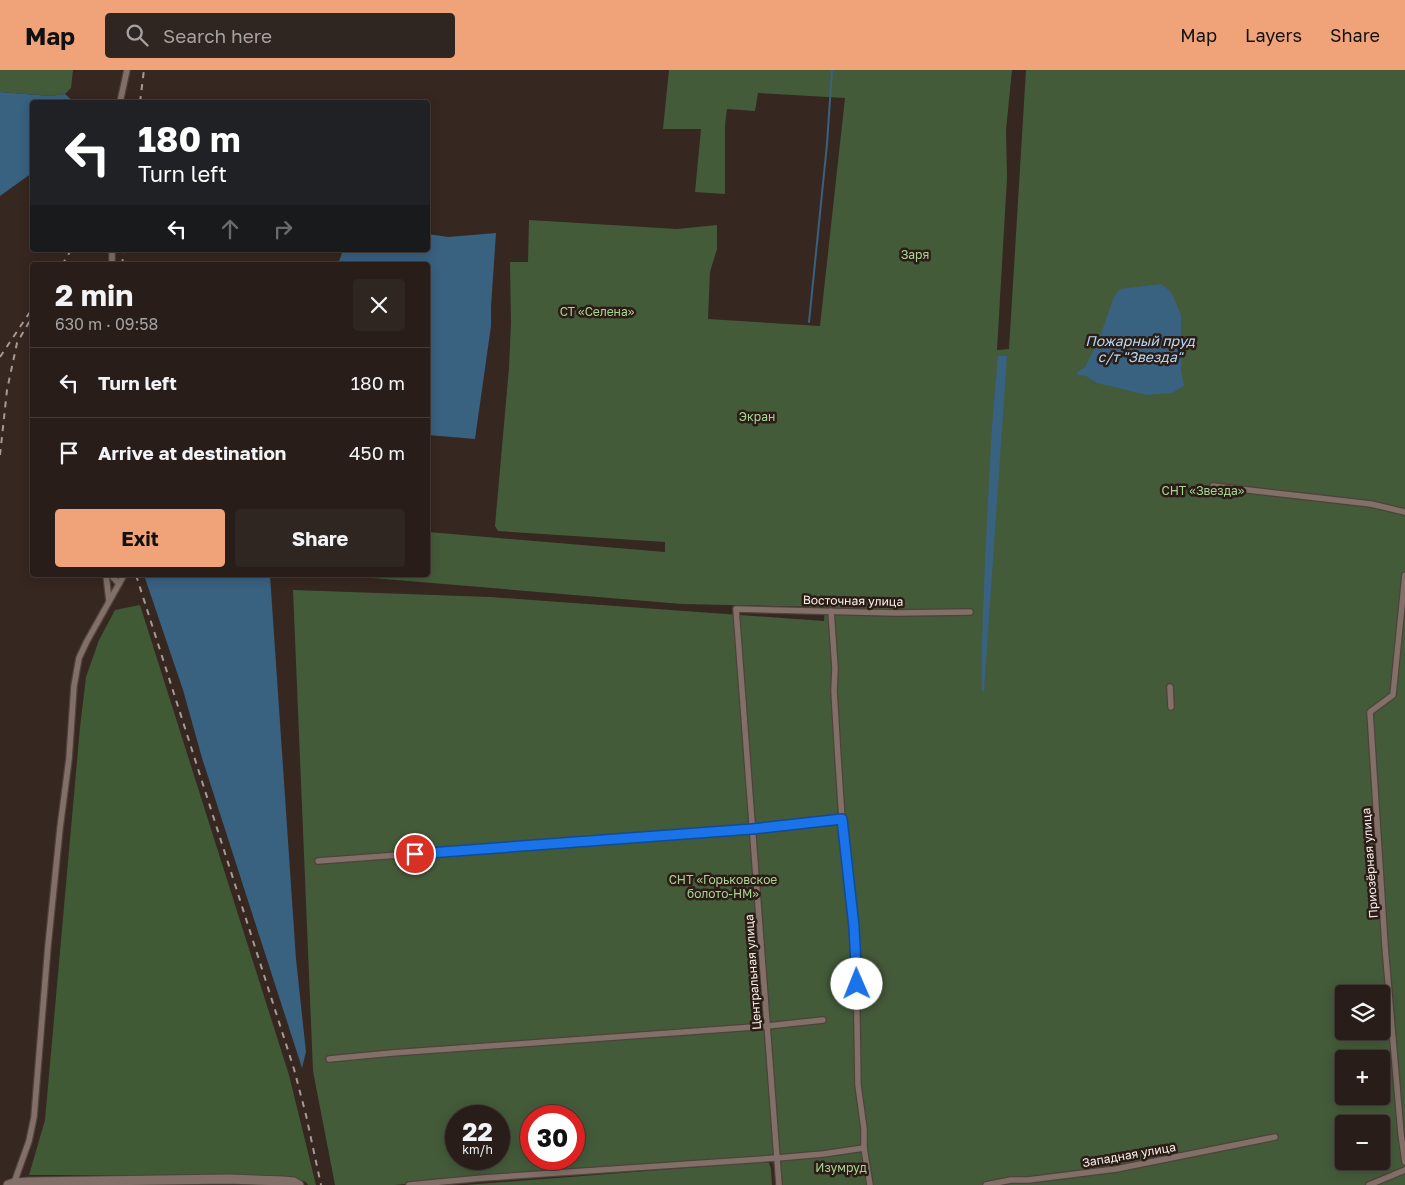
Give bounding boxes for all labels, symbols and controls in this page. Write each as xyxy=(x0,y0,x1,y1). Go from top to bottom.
search box xyxy=(105,13,455,58)
text: Map xyxy=(25,21,75,50)
icon: search xyxy=(123,21,151,49)
text: Search here xyxy=(163,24,272,47)
text: Map xyxy=(1180,24,1217,46)
text: Layers xyxy=(1245,24,1302,46)
text: Share xyxy=(1330,24,1380,46)
text: 180 m xyxy=(138,118,241,160)
icon: left xyxy=(55,120,120,185)
text: Turn left xyxy=(138,160,227,187)
icon: left xyxy=(163,215,191,243)
icon: ahead xyxy=(216,215,244,243)
icon: right xyxy=(269,215,297,243)
park label: Заря xyxy=(901,247,929,262)
text: 2 min xyxy=(55,277,133,313)
button: close xyxy=(353,279,405,331)
park label: СТ «Селена» xyxy=(560,304,635,319)
text: 630 m · 09:58 xyxy=(55,314,158,334)
water label: Пожарный пруд с/т "Звезда" xyxy=(1085,332,1195,365)
icon: left xyxy=(55,369,83,397)
text: Turn left xyxy=(98,371,177,394)
text: 180 m xyxy=(351,371,405,394)
park label: Экран xyxy=(739,409,775,424)
icon: arrive xyxy=(55,439,83,467)
text: Arrive at destination xyxy=(98,441,286,464)
text: 450 m xyxy=(349,441,405,464)
park label: СНТ «Звезда» xyxy=(1162,483,1245,498)
button: Exit xyxy=(55,509,225,567)
button: Share xyxy=(235,509,405,567)
street label: Восточная улица xyxy=(803,592,903,609)
street label: Приозёрная улица xyxy=(1358,807,1381,919)
pin xyxy=(394,833,436,875)
icon: arrive xyxy=(401,840,429,868)
park label: СНТ «Горьковское болото-НМ» xyxy=(669,872,777,901)
street label: Центральная улица xyxy=(741,914,764,1030)
position arrow xyxy=(830,957,882,1009)
map controls xyxy=(1335,985,1390,1170)
button: layers xyxy=(1335,985,1390,1040)
button: + xyxy=(1335,1050,1390,1105)
speed limit sign: 30 xyxy=(520,1105,585,1170)
button: − xyxy=(1335,1115,1390,1170)
text: 22 xyxy=(462,1116,493,1147)
street label: Западная улица xyxy=(1081,1139,1177,1170)
text: km/h xyxy=(462,1142,493,1157)
park label: Изумруд xyxy=(815,1160,867,1175)

